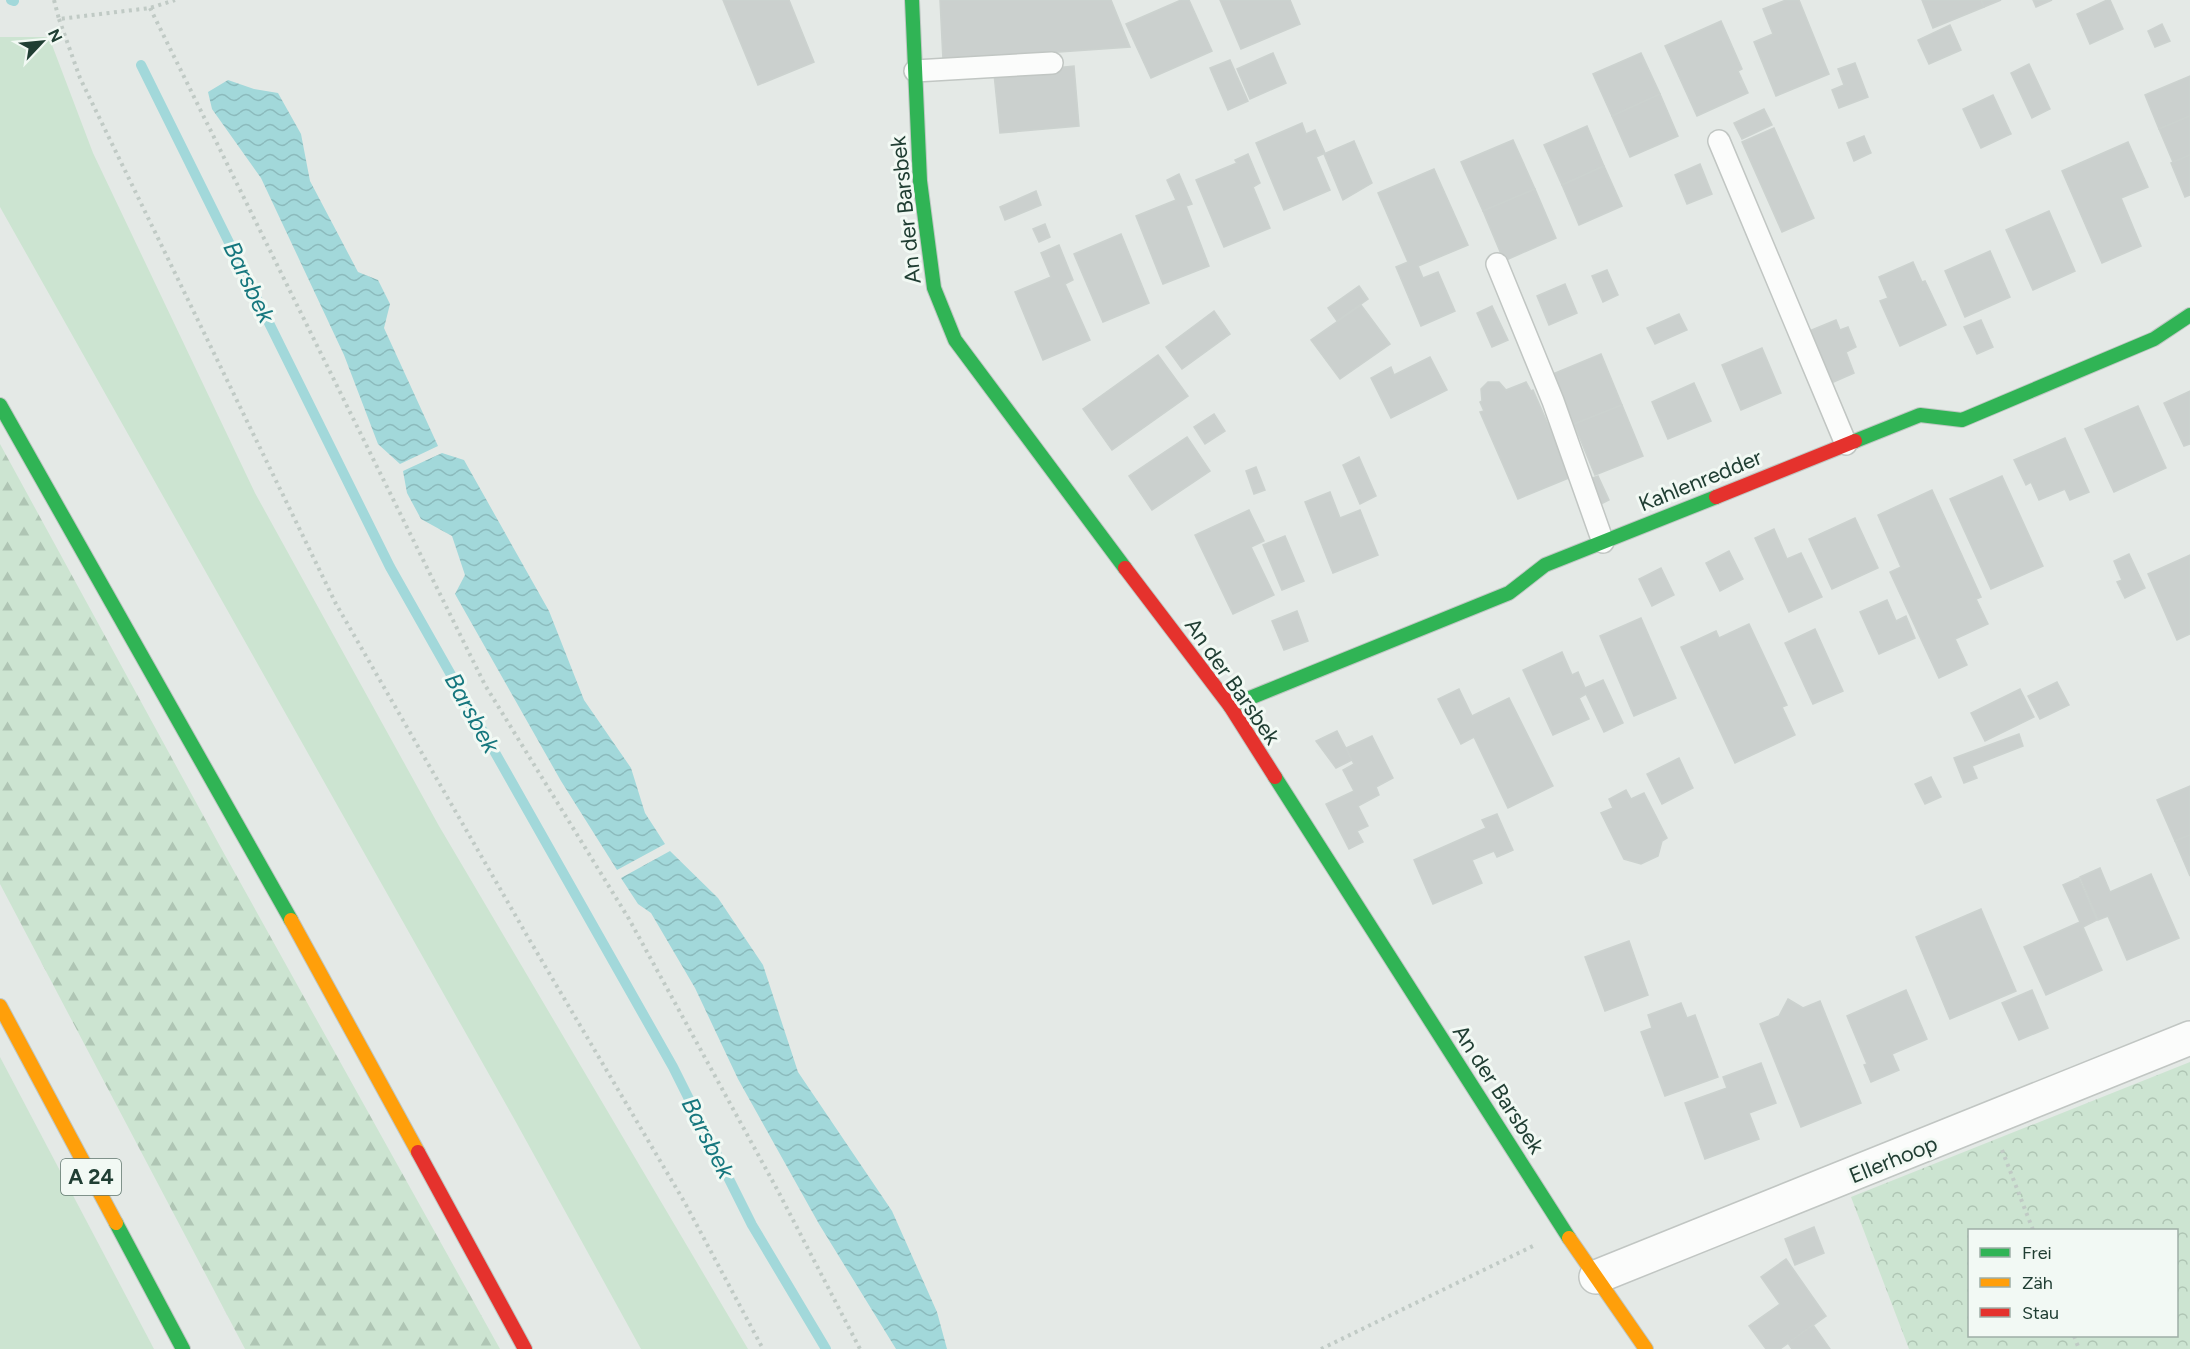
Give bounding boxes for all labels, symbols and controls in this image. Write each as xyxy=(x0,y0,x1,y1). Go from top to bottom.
north arrow xyxy=(12,12,72,72)
text: N xyxy=(44,26,66,45)
street label: An der Barsbek xyxy=(884,134,927,285)
water label: Barsbek xyxy=(217,236,282,328)
street label: Kahlenredder xyxy=(1635,443,1766,517)
street label: An der Barsbek xyxy=(1179,613,1286,750)
water label: Barsbek xyxy=(439,668,507,759)
street label: An der Barsbek xyxy=(1447,1020,1550,1159)
water label: Barsbek xyxy=(676,1092,742,1184)
street label: Ellerhoop xyxy=(1845,1130,1941,1189)
road number: A 24 xyxy=(61,1159,121,1195)
legend xyxy=(1968,1229,2178,1337)
text: Frei xyxy=(2022,1242,2052,1264)
text: Zäh xyxy=(2022,1272,2053,1294)
text: Stau xyxy=(2022,1302,2059,1324)

